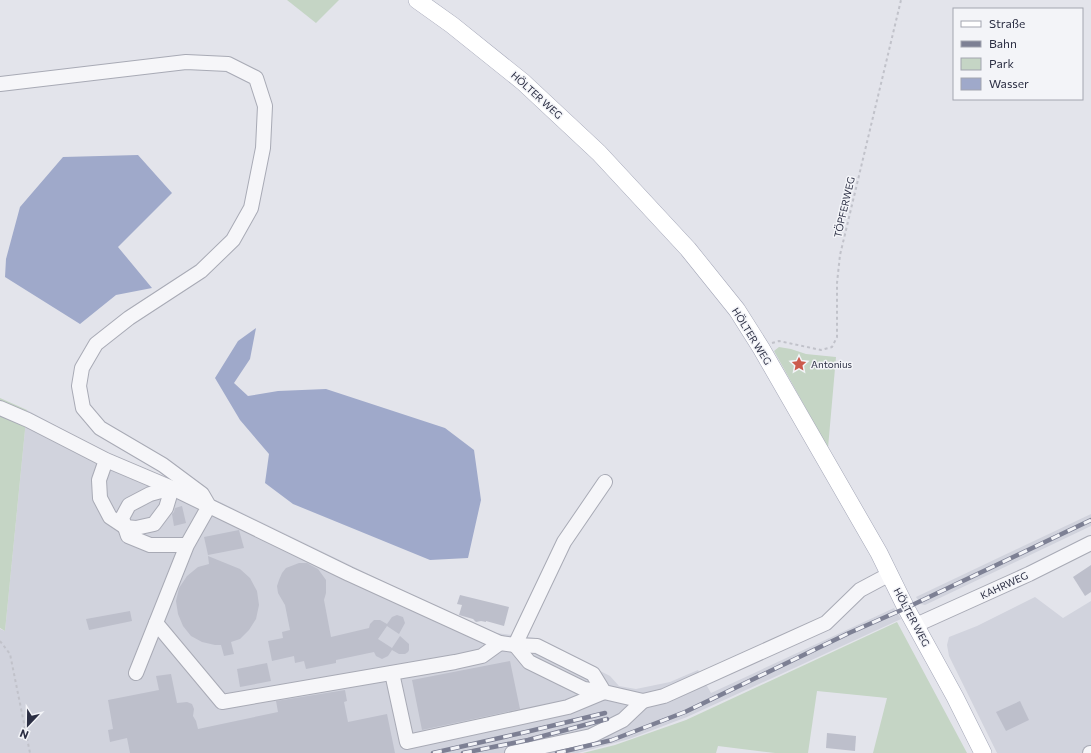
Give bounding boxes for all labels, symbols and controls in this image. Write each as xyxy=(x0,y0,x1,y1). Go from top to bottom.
legend xyxy=(953,8,1083,100)
text: Straße xyxy=(989,16,1025,30)
text: Bahn xyxy=(989,36,1017,50)
text: Park xyxy=(989,56,1015,70)
street label: HÖLTER WEG xyxy=(509,69,565,121)
text: Wasser xyxy=(989,76,1029,90)
street label: TÖPFERWEG xyxy=(831,175,857,239)
street label: HÖLTER WEG xyxy=(730,305,774,367)
place icon: Antonius xyxy=(790,355,808,373)
place label: Antonius xyxy=(811,358,853,370)
street label: KAHRWEG xyxy=(978,569,1030,601)
street label: HÖLTER WEG xyxy=(891,586,933,648)
north arrow xyxy=(8,705,48,745)
text: N xyxy=(18,727,30,742)

